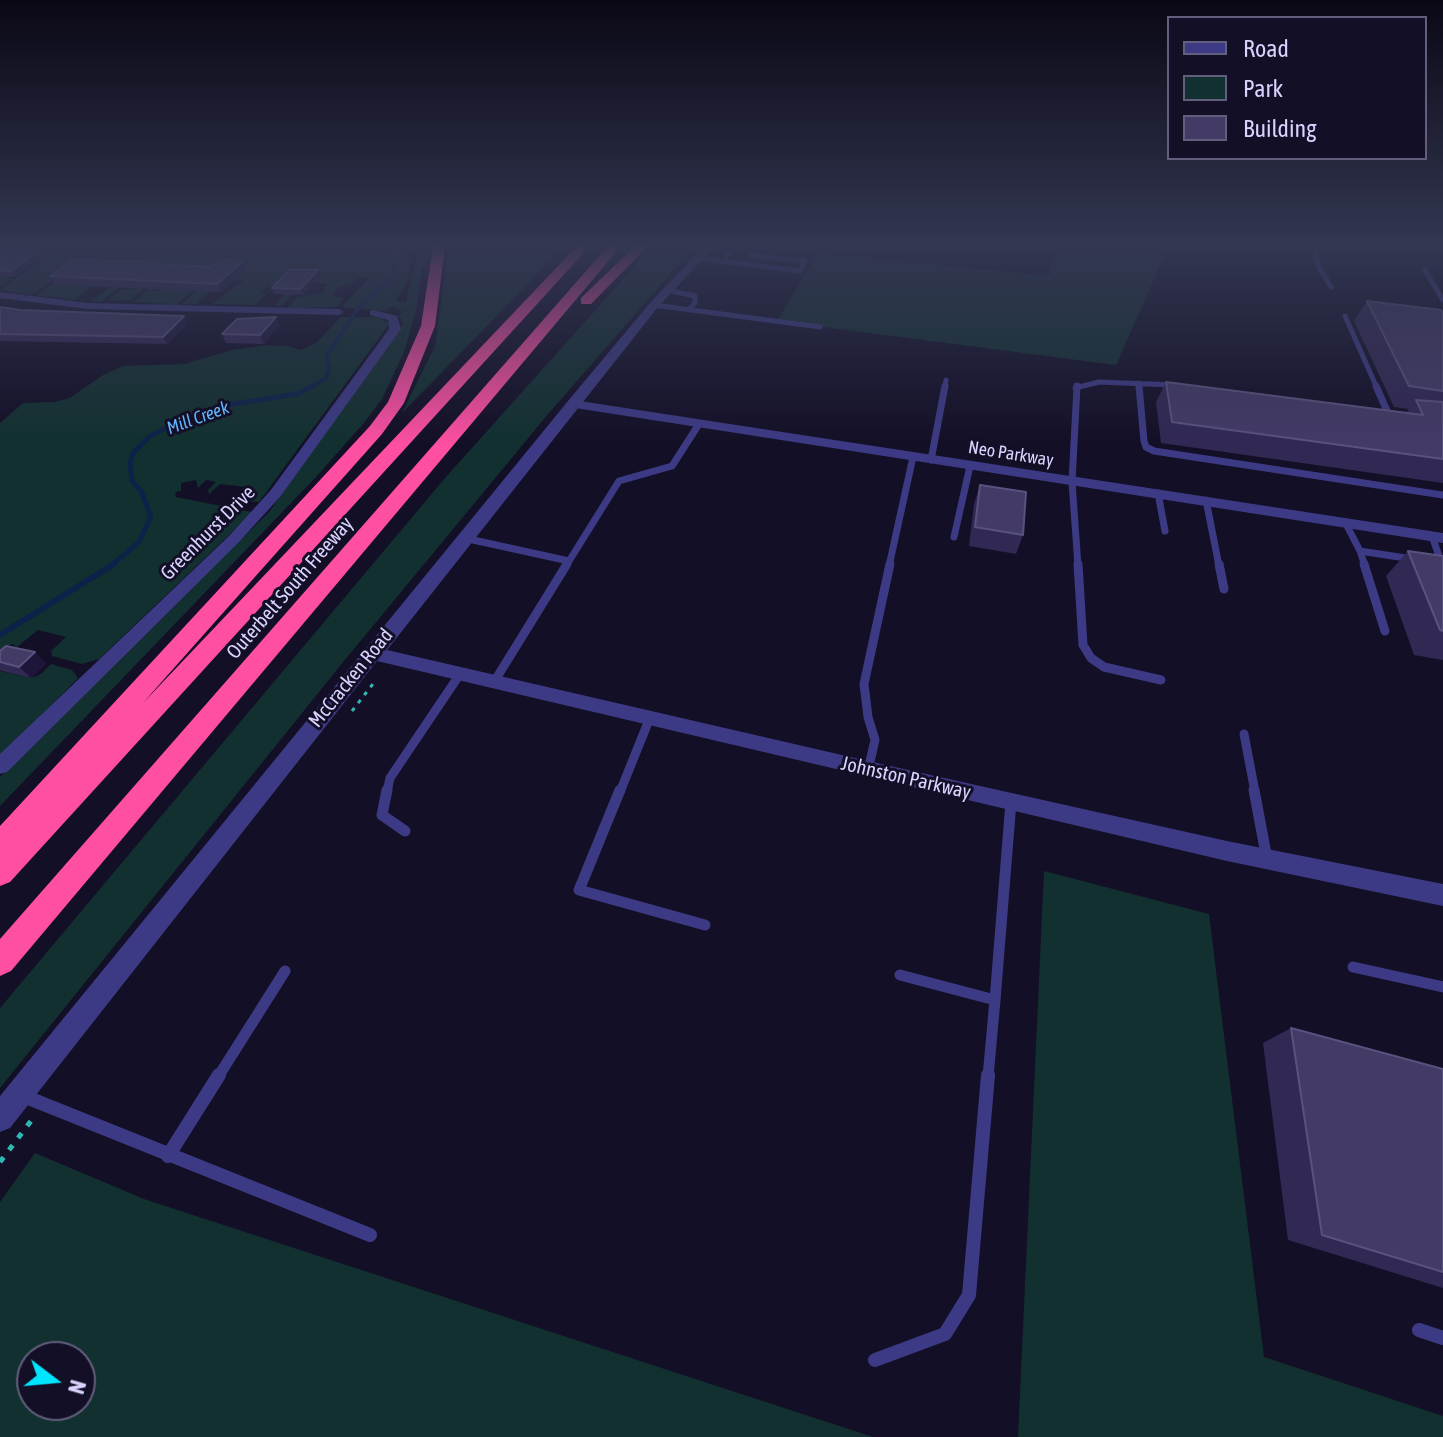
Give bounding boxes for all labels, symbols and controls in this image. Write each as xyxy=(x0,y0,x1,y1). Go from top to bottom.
legend xyxy=(1167,16,1427,160)
text: Road xyxy=(1243,35,1289,62)
text: Park xyxy=(1243,75,1283,102)
text: Building xyxy=(1243,115,1316,142)
water label: Mill Creek xyxy=(164,397,232,439)
street label: Neo Parkway xyxy=(967,437,1055,471)
street label: Greenhurst Drive xyxy=(156,481,260,585)
street label: Outerbelt South Freeway xyxy=(222,512,358,664)
street label: McCracken Road xyxy=(304,624,398,732)
street label: Johnston Parkway xyxy=(839,751,973,805)
north arrow xyxy=(16,1341,96,1421)
text: N xyxy=(63,1377,91,1397)

